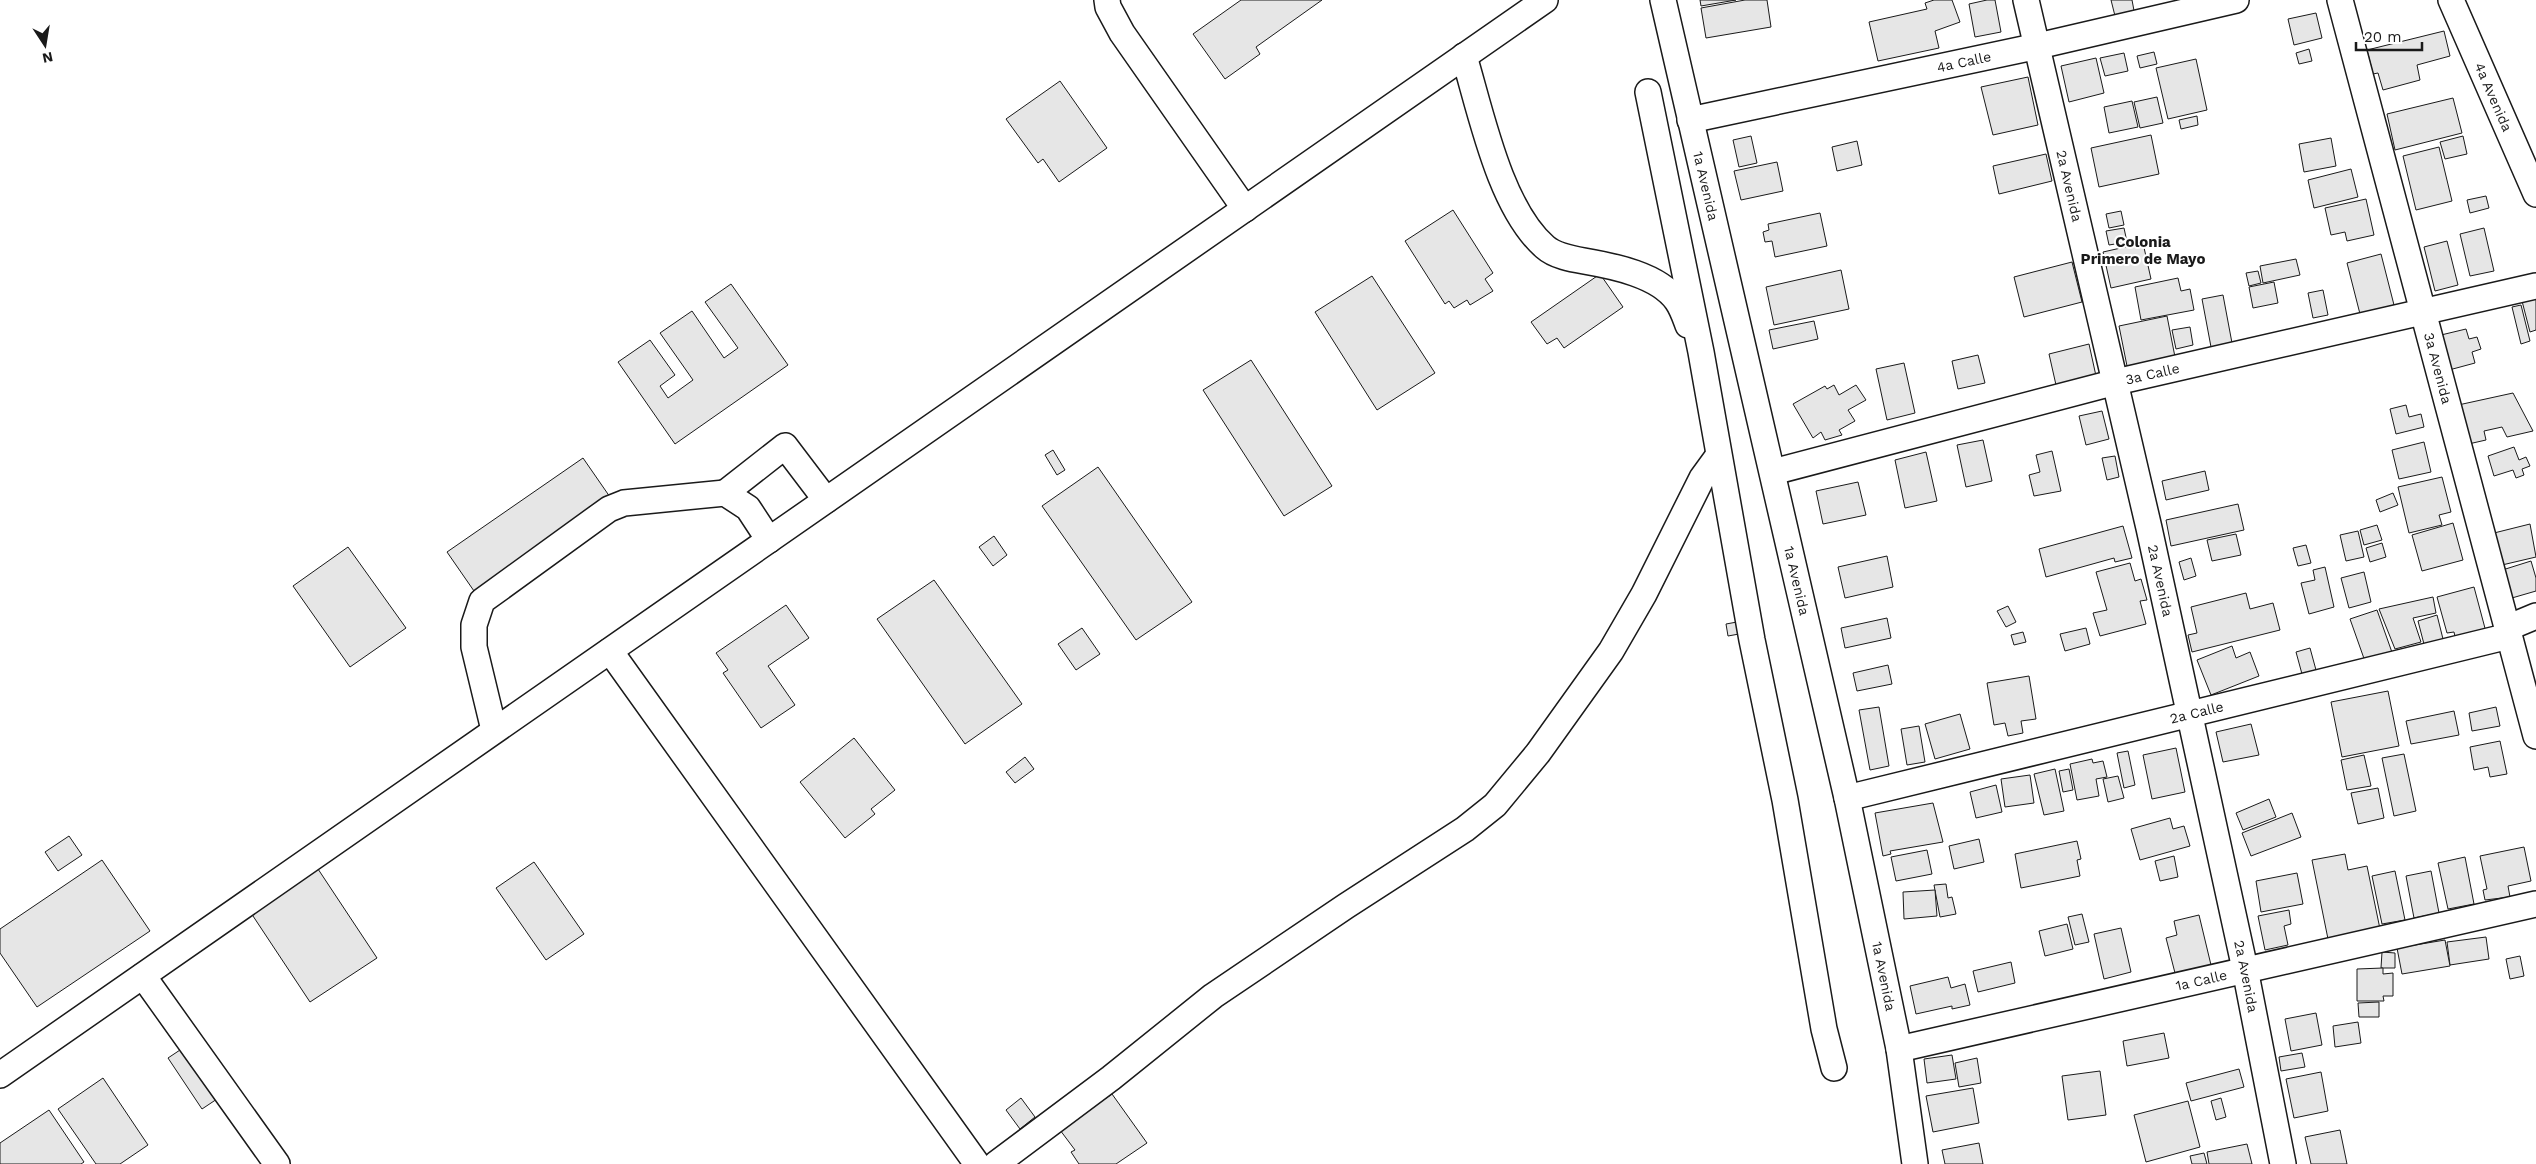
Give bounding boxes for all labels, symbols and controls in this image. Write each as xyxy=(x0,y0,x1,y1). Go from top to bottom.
north arrow xyxy=(20,20,70,70)
scale bar xyxy=(2356,20,2422,52)
text: 20 m xyxy=(2364,28,2402,46)
street label: 4a Calle xyxy=(1935,48,1993,75)
text: N xyxy=(41,49,54,67)
street label: 4a Avenida xyxy=(2471,60,2516,134)
street label: 2a Avenida xyxy=(2053,149,2085,224)
street label: 1a Avenida xyxy=(1690,150,1722,222)
district label: Colonia Primero de Mayo xyxy=(2081,233,2205,268)
street label: 3a Avenida xyxy=(2421,331,2455,406)
street label: 3a Calle xyxy=(2124,360,2181,388)
street label: 2a Avenida xyxy=(2145,543,2176,618)
street label: 1a Avenida xyxy=(1781,545,1813,617)
street label: 2a Calle xyxy=(2168,698,2225,727)
street label: 2a Avenida xyxy=(2231,939,2261,1014)
street label: 1a Avenida xyxy=(1869,940,1899,1013)
street label: 1a Calle xyxy=(2174,967,2228,994)

